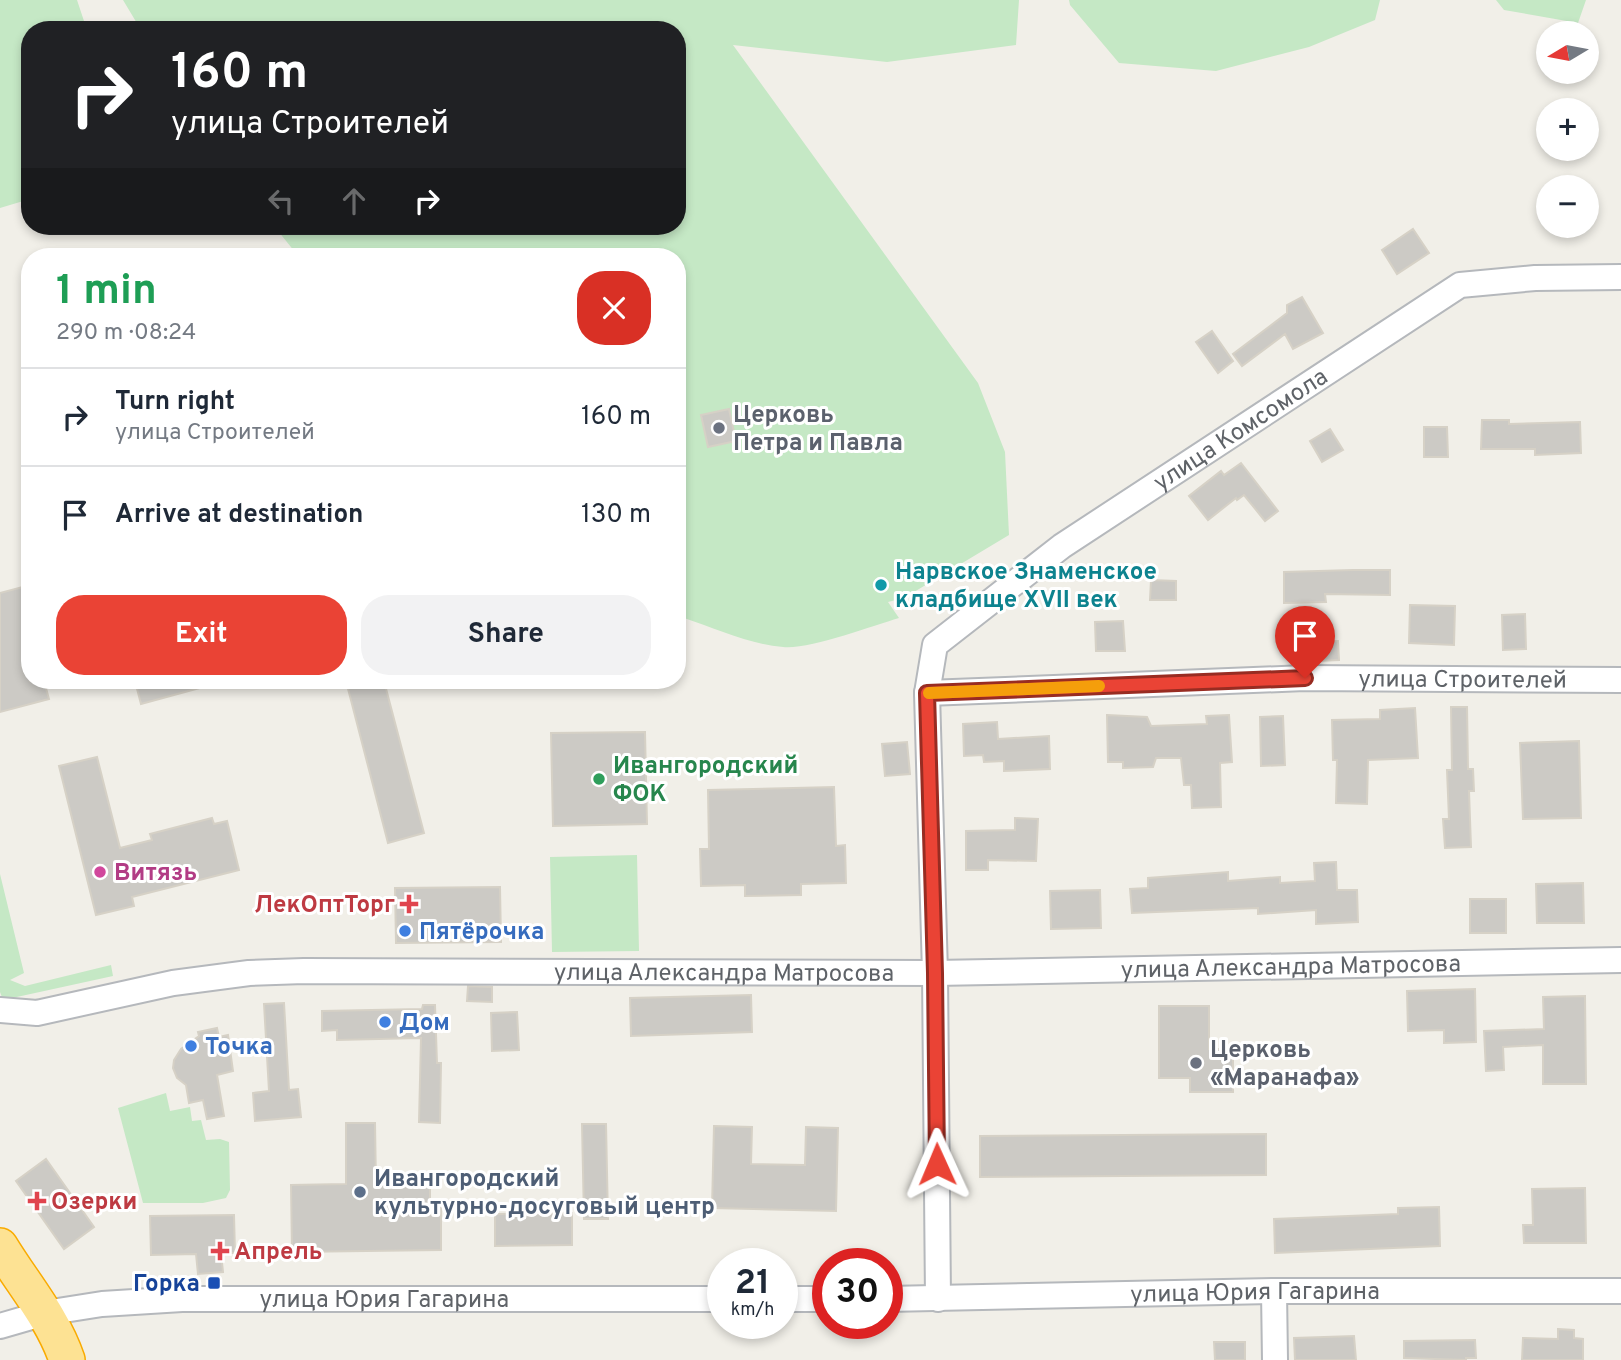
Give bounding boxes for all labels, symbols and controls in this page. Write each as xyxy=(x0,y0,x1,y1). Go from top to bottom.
north arrow xyxy=(1536,21,1600,84)
map controls xyxy=(1536,21,1599,238)
text: 160 m xyxy=(171,44,308,106)
icon: right xyxy=(56,49,147,140)
button: + xyxy=(1536,98,1599,161)
text: улица Строителей xyxy=(171,105,449,145)
button: − xyxy=(1536,175,1599,238)
icon: left xyxy=(262,182,300,220)
icon: ahead xyxy=(335,182,373,220)
icon: right xyxy=(408,182,446,220)
text: 1 min xyxy=(56,266,157,319)
button: close xyxy=(577,271,651,345)
text: 290 m · 08:24 xyxy=(56,319,196,348)
street label: улица Комсомола xyxy=(1148,363,1334,499)
text: Turn right xyxy=(115,386,235,419)
icon: right xyxy=(56,398,94,436)
text: 160 m xyxy=(581,401,651,434)
place label: Церковь Петра и Павла xyxy=(733,401,903,459)
text: улица Строителей xyxy=(115,419,315,448)
marker: Церковь Петра и Павла xyxy=(711,420,727,436)
icon: arrive xyxy=(56,496,94,534)
text: Arrive at destination xyxy=(115,499,363,532)
text: 130 m xyxy=(581,499,651,532)
place label: Нарвское Знаменское кладбище XVII век xyxy=(895,558,1157,616)
marker: Нарвское Знаменское кладбище XVII век xyxy=(873,577,889,593)
button: Exit xyxy=(56,595,347,675)
button: Share xyxy=(361,595,651,675)
pin xyxy=(1275,606,1335,678)
icon: arrive xyxy=(1286,617,1324,655)
street label: улица Строителей xyxy=(1358,665,1567,697)
place label: Ивангородский ФОК xyxy=(613,752,798,810)
marker: Ивангородский ФОК xyxy=(591,771,607,787)
place label: Витязь xyxy=(114,859,197,889)
marker: Витязь xyxy=(92,864,108,880)
place label: ЛекОптТорг xyxy=(254,891,395,921)
marker: ЛекОптТорг xyxy=(401,896,417,912)
place label: Пятёрочка xyxy=(419,918,544,948)
marker: Пятёрочка xyxy=(397,923,413,939)
street label: улица Александра Матросова xyxy=(1120,950,1461,986)
street label: улица Александра Матросова xyxy=(554,959,894,990)
place label: Дом xyxy=(399,1009,450,1039)
marker: Дом xyxy=(377,1014,393,1030)
place label: Точка xyxy=(205,1033,273,1063)
place label: Церковь «Маранафа» xyxy=(1210,1036,1360,1094)
marker: Точка xyxy=(183,1038,199,1054)
marker: Церковь «Маранафа» xyxy=(1188,1055,1204,1071)
position arrow xyxy=(900,1127,974,1201)
place label: Ивангородский культурно-досуговый центр xyxy=(374,1165,715,1223)
marker: Ивангородский культурно-досуговый центр xyxy=(352,1184,368,1200)
place label: Озерки xyxy=(51,1188,137,1218)
marker: Озерки xyxy=(29,1193,45,1209)
place label: Апрель xyxy=(234,1238,322,1268)
marker: Апрель xyxy=(212,1243,228,1259)
speed limit sign: 30 xyxy=(812,1248,903,1339)
text: 21 xyxy=(735,1262,770,1306)
place label: Горка xyxy=(133,1270,200,1300)
marker: Горка xyxy=(206,1275,222,1291)
street label: улица Юрия Гагарина xyxy=(1130,1278,1380,1311)
street label: улица Юрия Гагарина xyxy=(259,1286,509,1316)
text: km/h xyxy=(731,1299,774,1322)

